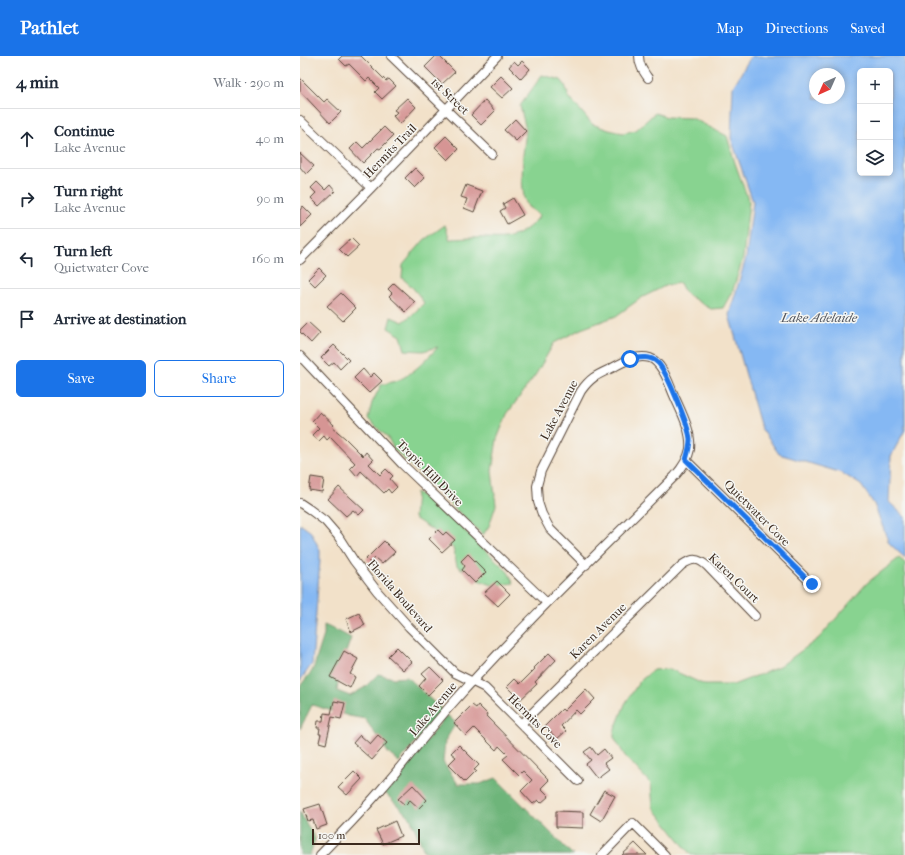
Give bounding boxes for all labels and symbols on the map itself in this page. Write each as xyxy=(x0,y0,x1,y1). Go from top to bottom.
north arrow xyxy=(809,68,845,104)
street label: 1st Street xyxy=(428,75,472,118)
street label: Hermits Trail xyxy=(361,121,420,181)
water label: Lake Adelaide xyxy=(780,310,858,325)
route start xyxy=(621,350,639,368)
street label: Lake Avenue xyxy=(537,377,581,442)
street label: Tropic Hill Drive xyxy=(394,437,466,509)
street label: Quietwater Cove xyxy=(721,477,793,549)
street label: Karen Court xyxy=(706,550,763,606)
street label: Florida Boulevard xyxy=(365,557,436,635)
route end xyxy=(803,575,821,593)
street label: Karen Avenue xyxy=(567,600,629,662)
street label: Lake Avenue xyxy=(406,679,460,739)
street label: Hermits Cove xyxy=(505,691,565,751)
scale bar xyxy=(312,827,420,846)

